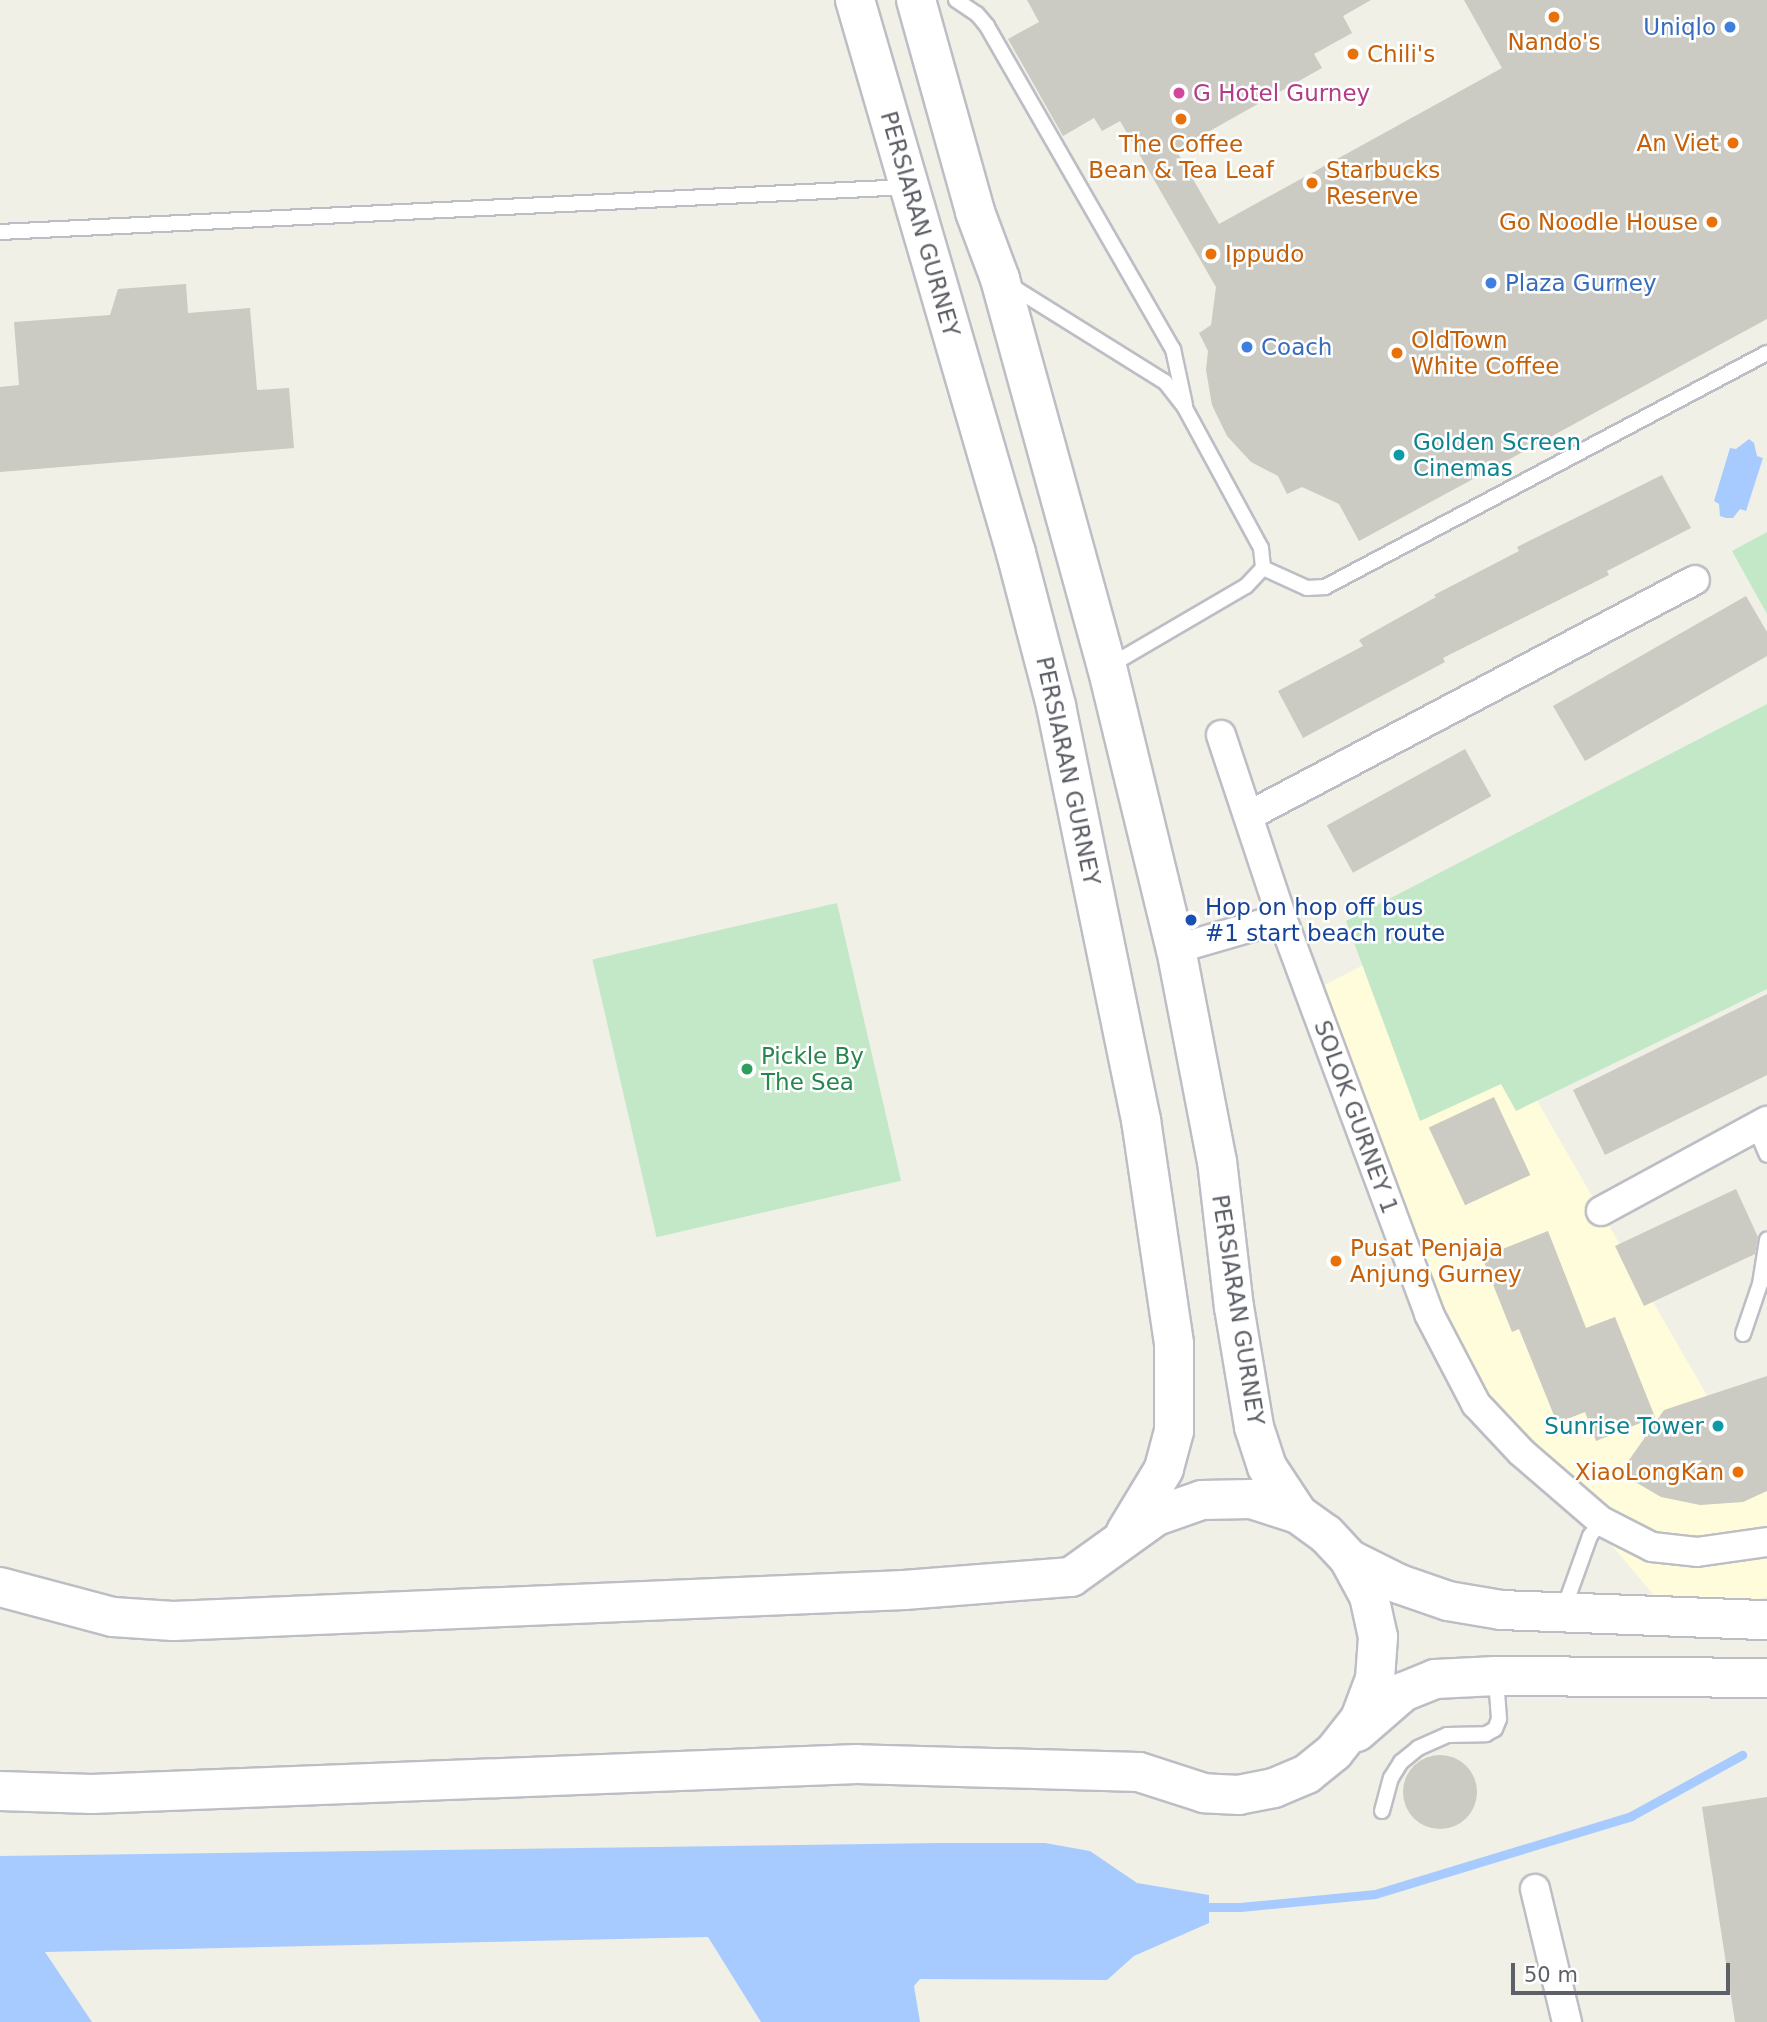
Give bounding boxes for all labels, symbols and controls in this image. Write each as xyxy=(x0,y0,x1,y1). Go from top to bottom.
marker: Nando's xyxy=(1546,9,1562,25)
place label: Uniqlo xyxy=(1643,13,1716,41)
marker: Uniqlo xyxy=(1722,19,1738,35)
place label: Nando's xyxy=(1508,28,1600,56)
place label: Chili's xyxy=(1367,40,1435,68)
marker: Chili's xyxy=(1345,46,1361,62)
place label: G Hotel Gurney xyxy=(1193,79,1370,107)
marker: G Hotel Gurney xyxy=(1171,85,1187,101)
street label: PERSIARAN GURNEY xyxy=(875,108,965,340)
marker: The Coffee Bean & Tea Leaf xyxy=(1173,111,1189,127)
place label: An Viet xyxy=(1637,129,1719,157)
place label: The Coffee Bean & Tea Leaf xyxy=(1088,130,1274,184)
marker: An Viet xyxy=(1725,135,1741,151)
place label: Starbucks Reserve xyxy=(1326,156,1440,210)
marker: Starbucks Reserve xyxy=(1304,175,1320,191)
place label: Go Noodle House xyxy=(1499,208,1698,236)
marker: Go Noodle House xyxy=(1704,214,1720,230)
place label: Ippudo xyxy=(1225,240,1304,268)
marker: Ippudo xyxy=(1203,246,1219,262)
place label: Plaza Gurney xyxy=(1505,269,1657,297)
marker: Plaza Gurney xyxy=(1483,275,1499,291)
place label: OldTown White Coffee xyxy=(1411,326,1559,380)
place label: Coach xyxy=(1261,333,1332,361)
marker: Coach xyxy=(1239,339,1255,355)
marker: OldTown White Coffee xyxy=(1389,345,1405,361)
place label: Golden Screen Cinemas xyxy=(1413,428,1581,482)
marker: Golden Screen Cinemas xyxy=(1391,447,1407,463)
street label: PERSIARAN GURNEY xyxy=(1030,654,1106,888)
place label: Hop on hop off bus #1 start beach route xyxy=(1205,893,1445,947)
marker: Hop on hop off bus #1 start beach route xyxy=(1183,912,1199,928)
street label: SOLOK GURNEY 1 xyxy=(1308,1017,1404,1217)
place label: Pickle By The Sea xyxy=(761,1042,864,1096)
marker: Pickle By The Sea xyxy=(739,1061,755,1077)
street label: PERSIARAN GURNEY xyxy=(1206,1193,1270,1427)
place label: Pusat Penjaja Anjung Gurney xyxy=(1350,1234,1522,1288)
marker: Pusat Penjaja Anjung Gurney xyxy=(1328,1253,1344,1269)
place label: Sunrise Tower xyxy=(1544,1412,1704,1440)
marker: Sunrise Tower xyxy=(1710,1418,1726,1434)
place label: XiaoLongKan xyxy=(1575,1458,1724,1486)
marker: XiaoLongKan xyxy=(1730,1464,1746,1480)
scale bar xyxy=(1515,1948,1734,1992)
text: 50 m xyxy=(1524,1963,1578,1987)

